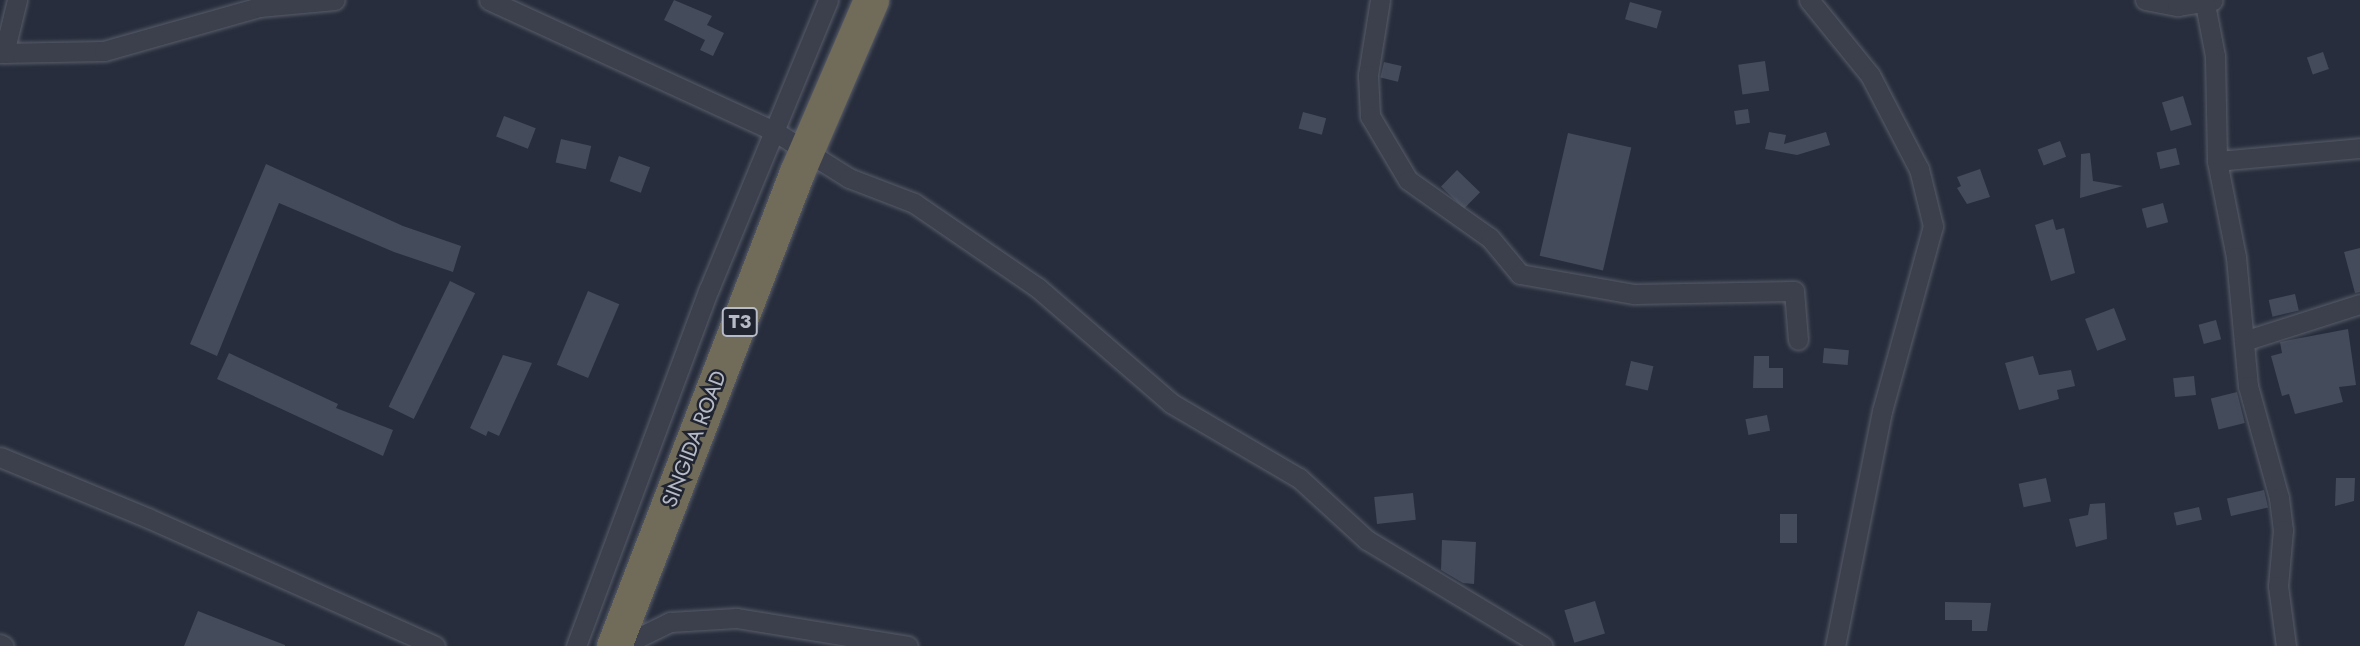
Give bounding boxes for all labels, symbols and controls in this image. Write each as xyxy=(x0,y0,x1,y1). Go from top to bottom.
road number: T3 xyxy=(721,306,759,338)
street label: SINGIDA ROAD xyxy=(656,367,732,511)

